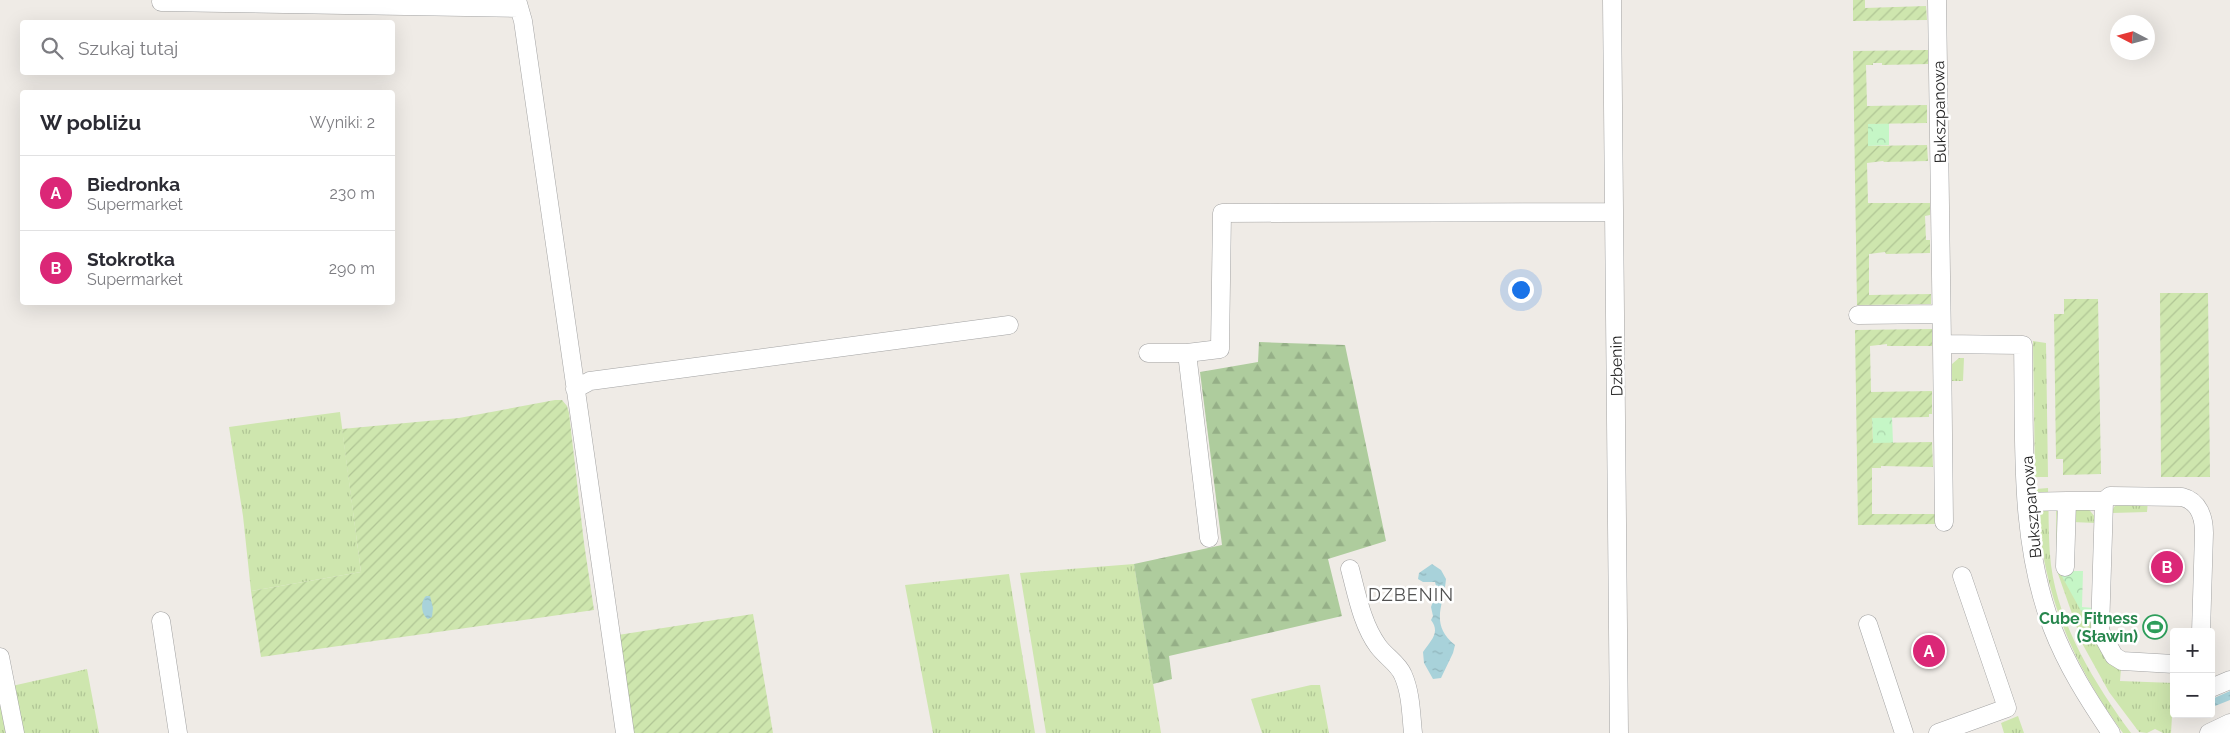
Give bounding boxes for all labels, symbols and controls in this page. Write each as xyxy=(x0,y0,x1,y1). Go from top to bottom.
north arrow xyxy=(2110,15,2155,60)
search box xyxy=(20,20,395,75)
icon: search xyxy=(38,34,66,62)
text: Szukaj tutaj xyxy=(78,37,178,59)
street label: Bukszpanowa xyxy=(1929,60,1950,164)
text: W pobliżu xyxy=(40,110,141,135)
text: Wyniki: 2 xyxy=(310,113,375,132)
text: Biedronka xyxy=(87,173,180,195)
text: A xyxy=(51,184,61,203)
text: 230 m xyxy=(330,184,375,203)
text: Supermarket xyxy=(87,195,183,214)
text: Stokrotka xyxy=(87,248,175,270)
text: B xyxy=(51,259,61,278)
text: 290 m xyxy=(329,259,375,278)
text: Supermarket xyxy=(87,270,183,289)
your location xyxy=(1508,277,1534,303)
street label: Dzbenin xyxy=(1606,335,1627,397)
street label: Bukszpanowa xyxy=(2018,455,2045,559)
pin: B xyxy=(2151,548,2183,586)
district label: DZBENIN xyxy=(1368,584,1454,605)
place label: Cube Fitness (Sławin) xyxy=(2039,609,2138,646)
sports icon: Cube Fitness (Sławin) xyxy=(2142,614,2168,640)
map controls xyxy=(2170,628,2215,718)
button: + xyxy=(2170,628,2215,673)
pin: A xyxy=(1913,632,1945,670)
button: − xyxy=(2170,673,2215,718)

